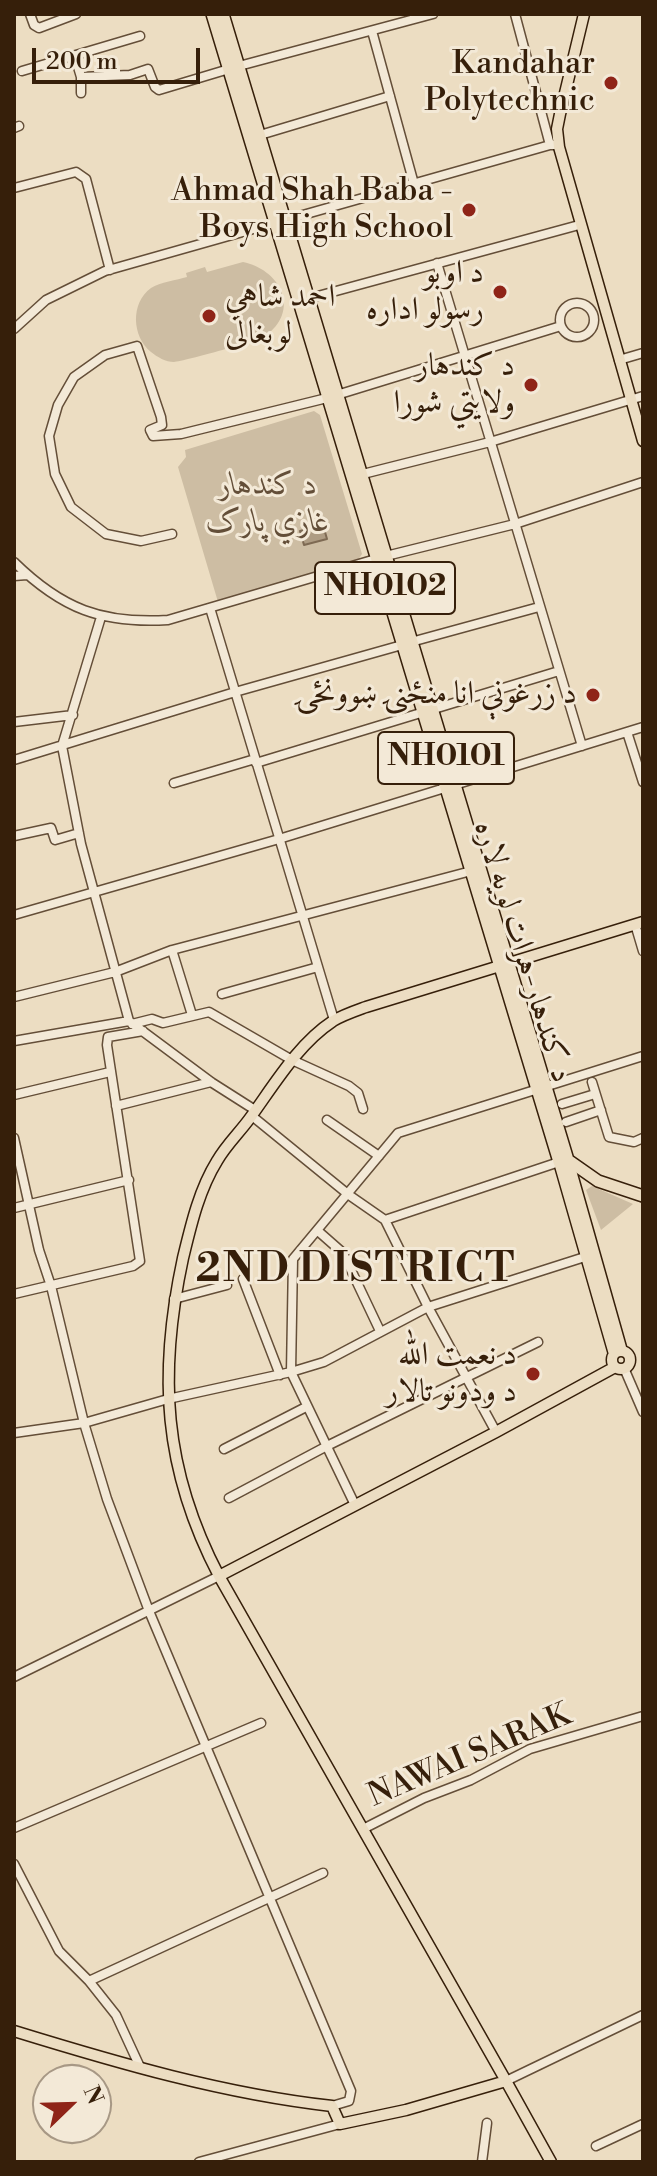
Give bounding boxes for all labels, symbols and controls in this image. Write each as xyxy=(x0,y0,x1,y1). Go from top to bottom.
scale bar xyxy=(36,32,204,82)
place label: Kandahar Polytechnic xyxy=(424,46,595,121)
text: 200 m xyxy=(46,47,117,77)
marker: Kandahar Polytechnic xyxy=(602,74,620,92)
place label: Ahmad Shah Baba - Boys High School xyxy=(171,173,453,248)
marker: Ahmad Shah Baba - Boys High School xyxy=(460,201,478,219)
place label: د اوبو رسولو اداره xyxy=(366,255,484,330)
place label: احمد شاهي لوبغالی xyxy=(225,279,335,354)
marker: د اوبو رسولو اداره xyxy=(491,283,509,301)
marker: احمد شاهي لوبغالی xyxy=(200,307,218,325)
place label: د کندهار ولايتي شورا xyxy=(394,348,515,423)
marker: د کندهار ولايتي شورا xyxy=(522,376,540,394)
park label: د کندهار غازي پارک xyxy=(206,467,330,542)
road number: NH0102 xyxy=(315,562,455,614)
place label: د زرغونې انا منځنۍ ښوونځۍ xyxy=(296,676,577,714)
marker: د زرغونې انا منځنۍ ښوونځۍ xyxy=(584,686,602,704)
road number: NH0101 xyxy=(378,732,514,784)
street label: د کندهار-هرات لويه لاره xyxy=(464,817,580,1087)
district label: 2ND DISTRICT xyxy=(196,1247,516,1295)
place label: د نعمت الله د ودونو تالار xyxy=(386,1337,517,1412)
marker: د نعمت الله د ودونو تالار xyxy=(524,1365,542,1383)
street label: NAWAI SARAK xyxy=(363,1697,577,1817)
north arrow xyxy=(32,2064,112,2144)
text: N xyxy=(77,2082,109,2108)

